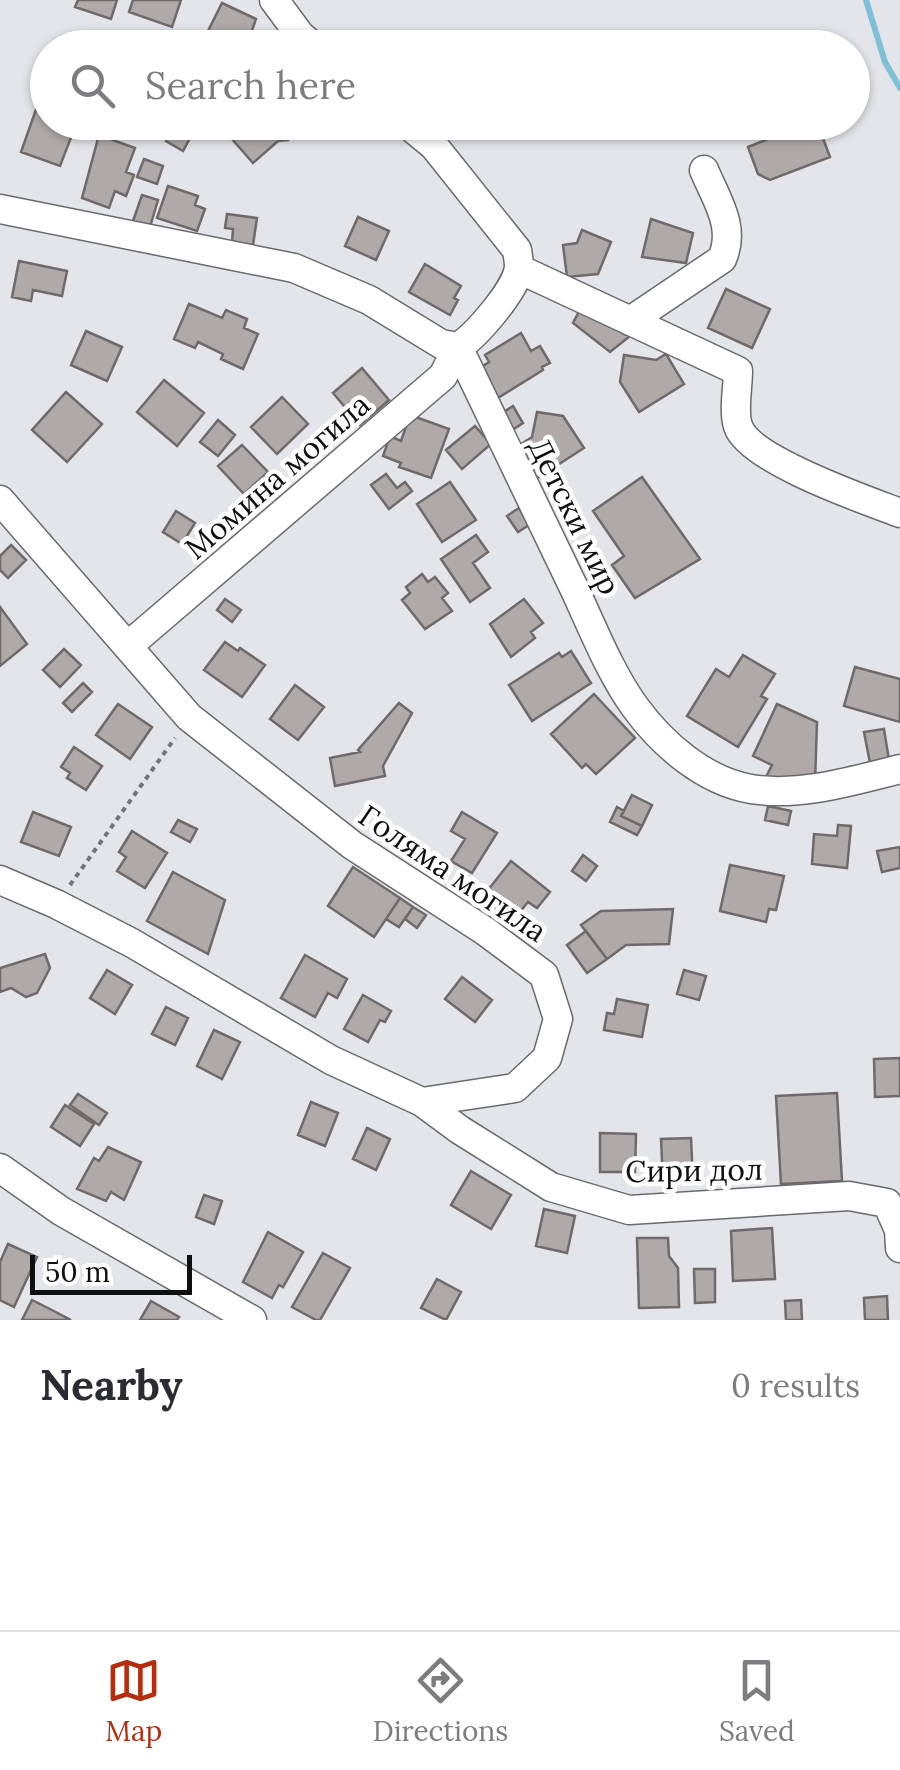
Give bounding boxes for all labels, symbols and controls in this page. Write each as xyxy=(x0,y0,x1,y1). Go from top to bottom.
search box xyxy=(30,30,870,140)
icon: search xyxy=(65,58,120,113)
text: Search here xyxy=(145,61,356,109)
street label: Момина могила xyxy=(177,385,377,567)
street label: Детски мир xyxy=(521,432,629,600)
street label: Голяма могила xyxy=(352,796,554,950)
street label: Сири дол xyxy=(625,1150,763,1190)
scale bar xyxy=(30,1250,192,1294)
text: 50 m xyxy=(45,1254,110,1290)
text: Nearby xyxy=(40,1358,183,1412)
text: 0 results xyxy=(731,1365,860,1406)
tab: Map xyxy=(105,1653,162,1749)
tab: Directions xyxy=(373,1653,508,1749)
tab: Saved xyxy=(719,1653,795,1749)

